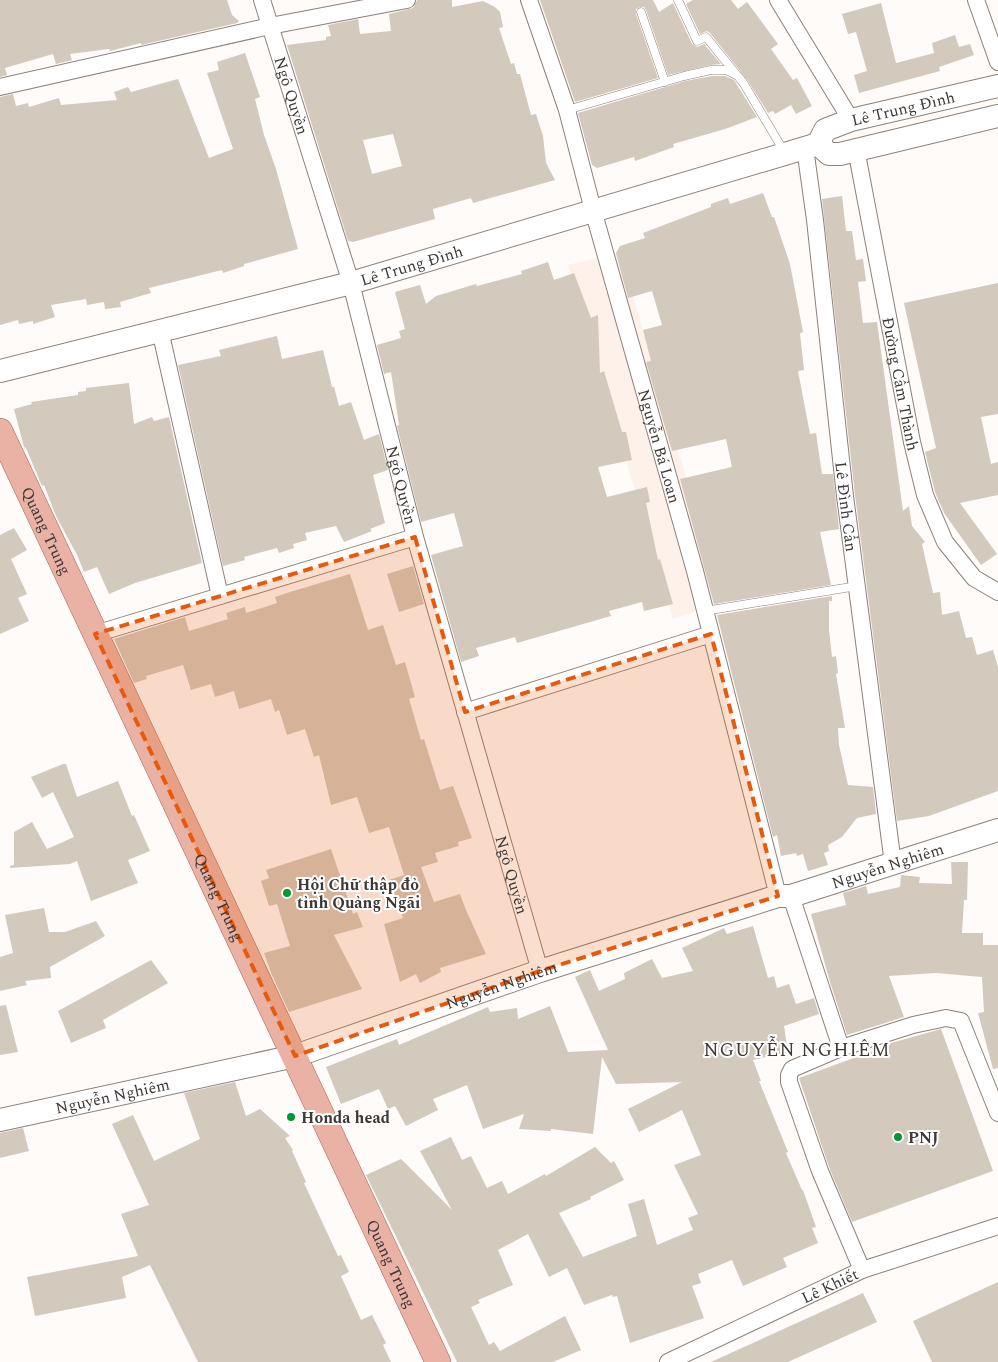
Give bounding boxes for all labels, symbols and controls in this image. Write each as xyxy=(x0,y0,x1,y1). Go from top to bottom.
street label: Ngô Quyền xyxy=(267,54,315,138)
street label: Lê Trung Đình xyxy=(849,85,957,133)
street label: Lê Trung Đình xyxy=(358,239,466,293)
street label: Đường Cẩm Thành xyxy=(875,315,925,453)
street label: Nguyễn Bá Loan xyxy=(631,386,686,506)
street label: Ngô Quyền xyxy=(379,443,422,527)
street label: Lê Đình Cẩn xyxy=(828,460,863,553)
street label: Quang Trung xyxy=(15,483,77,579)
street label: Ngô Quyền xyxy=(489,833,534,917)
street label: Nguyễn Nghiêm xyxy=(829,837,947,895)
street label: Quang Trung xyxy=(187,849,249,946)
place label: Hội Chữ thập đỏ tỉnh Quảng Ngãi xyxy=(297,873,420,915)
marker: Hội Chữ thập đỏ tỉnh Quảng Ngãi xyxy=(281,887,293,899)
street label: Nguyễn Nghiêm xyxy=(442,955,560,1016)
district label: NGUYỄN NGHIÊM xyxy=(703,1036,891,1065)
street label: Nguyễn Nghiêm xyxy=(53,1072,172,1121)
place label: Honda head xyxy=(301,1106,390,1130)
marker: Honda head xyxy=(285,1111,297,1123)
place label: PNJ xyxy=(908,1126,939,1150)
marker: PNJ xyxy=(892,1131,904,1143)
street label: Quang Trung xyxy=(360,1216,422,1312)
street label: Lê Khiết xyxy=(798,1262,863,1310)

